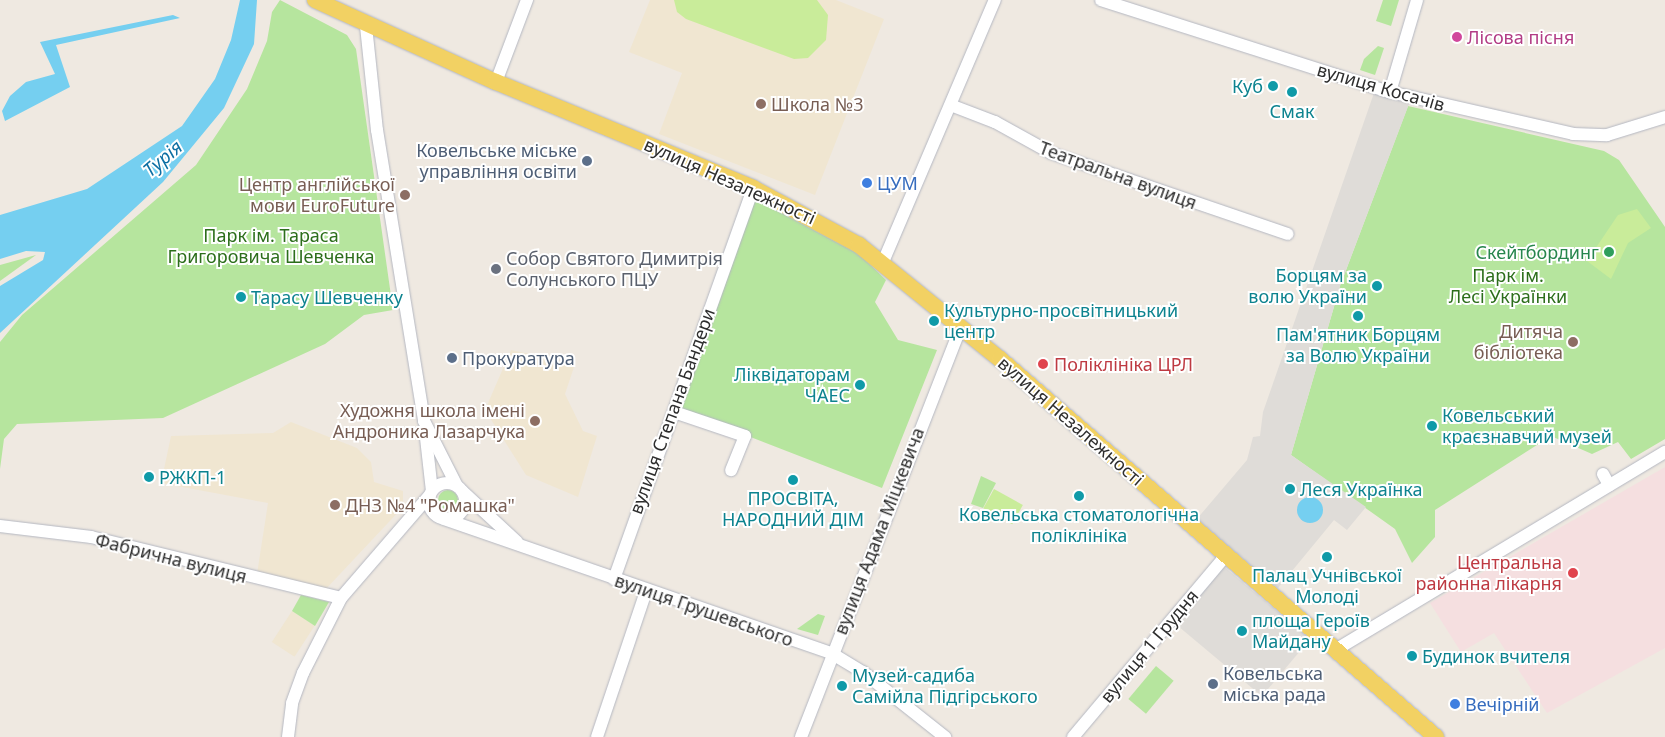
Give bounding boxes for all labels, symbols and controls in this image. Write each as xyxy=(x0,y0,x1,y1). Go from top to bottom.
place label: Лісова пісня xyxy=(1467,26,1574,48)
marker: Лісова пісня xyxy=(1451,31,1463,43)
street label: вулиця Косачів xyxy=(1315,58,1447,116)
place label: Куб xyxy=(1232,75,1263,97)
marker: Куб xyxy=(1267,80,1279,92)
marker: Смак xyxy=(1286,86,1298,98)
place label: Школа №3 xyxy=(771,93,863,115)
marker: Школа №3 xyxy=(755,98,767,110)
place label: Смак xyxy=(1270,100,1314,122)
street label: вулиця Незалежності xyxy=(641,133,819,229)
water label: Турія xyxy=(139,136,187,182)
street label: Театральна вулиця xyxy=(1036,136,1200,214)
place label: Ковельське міське управління освіти xyxy=(416,140,577,182)
marker: Ковельське міське управління освіти xyxy=(581,155,593,167)
place label: ЦУМ xyxy=(877,172,918,194)
place label: Центр англійської мови EuroFuture xyxy=(239,174,395,216)
marker: ЦУМ xyxy=(861,177,873,189)
marker: Центр англійської мови EuroFuture xyxy=(399,189,411,201)
park label: Парк ім. Тараса Григоровича Шевченка xyxy=(168,225,374,268)
place label: Скейтбординг xyxy=(1476,241,1599,263)
marker: Скейтбординг xyxy=(1603,246,1615,258)
place label: Собор Святого Димитрія Солунського ПЦУ xyxy=(506,248,723,290)
marker: Собор Святого Димитрія Солунського ПЦУ xyxy=(490,263,502,275)
place label: Борцям за волю України xyxy=(1248,265,1367,308)
park label: Парк ім. Лесі Українки xyxy=(1449,265,1567,308)
marker: Борцям за волю України xyxy=(1371,280,1383,292)
place label: Тарасу Шевченку xyxy=(251,286,403,308)
marker: Тарасу Шевченку xyxy=(235,291,247,303)
place label: Культурно-просвітницький центр xyxy=(944,300,1178,342)
street label: вулиця Степана Бандери xyxy=(625,305,719,517)
marker: Пам'ятник Борцям за Волю України xyxy=(1352,310,1364,322)
marker: Культурно-просвітницький центр xyxy=(928,315,940,327)
place label: Дитяча бібліотека xyxy=(1474,321,1563,364)
place label: Пам'ятник Борцям за Волю України xyxy=(1276,324,1440,366)
marker: Дитяча бібліотека xyxy=(1567,336,1579,348)
place label: Прокуратура xyxy=(462,347,575,369)
marker: Прокуратура xyxy=(446,352,458,364)
street label: вулиця Незалежності xyxy=(994,352,1148,490)
place label: Поліклініка ЦРЛ xyxy=(1054,353,1193,375)
marker: Поліклініка ЦРЛ xyxy=(1036,357,1050,371)
place label: Ліквідаторам ЧАЕС xyxy=(734,364,850,406)
marker: Ліквідаторам ЧАЕС xyxy=(854,379,866,391)
place label: Художня школа імені Андроника Лазарчука xyxy=(333,400,525,442)
place label: Ковельський краєзнавчий музей xyxy=(1442,405,1612,448)
marker: Художня школа імені Андроника Лазарчука xyxy=(529,415,541,427)
marker: Ковельський краєзнавчий музей xyxy=(1426,420,1438,432)
street label: вулиця Адама Міцкевича xyxy=(829,424,929,638)
place label: РЖКП-1 xyxy=(159,466,226,488)
marker: РЖКП-1 xyxy=(143,471,155,483)
marker: ПРОСВІТА, НАРОДНИЙ ДІМ xyxy=(787,474,799,486)
place label: Леся Українка xyxy=(1300,478,1423,500)
marker: Леся Українка xyxy=(1284,483,1296,495)
place label: ПРОСВІТА, НАРОДНИЙ ДІМ xyxy=(722,488,864,530)
marker: Ковельська стоматологічна поліклініка xyxy=(1073,490,1085,502)
place label: ДНЗ №4 "Ромашка" xyxy=(345,494,515,516)
marker: ДНЗ №4 "Ромашка" xyxy=(329,499,341,511)
place label: Ковельська стоматологічна поліклініка xyxy=(959,504,1199,546)
street label: Фабрична вулиця xyxy=(93,529,249,587)
marker: Палац Учнівської Молоді xyxy=(1321,551,1333,563)
place label: Центральна районна лікарня xyxy=(1416,552,1562,594)
place label: Палац Учнівської Молоді xyxy=(1252,565,1402,608)
marker: Центральна районна лікарня xyxy=(1566,566,1580,580)
street label: вулиця Грушевського xyxy=(612,569,796,651)
street label: вулиця 1 Грудня xyxy=(1096,585,1202,707)
place label: площа Героїв Майдану xyxy=(1252,610,1370,652)
marker: площа Героїв Майдану xyxy=(1236,625,1248,637)
place label: Будинок вчителя xyxy=(1422,645,1570,667)
marker: Будинок вчителя xyxy=(1406,650,1418,662)
place label: Ковельська міська рада xyxy=(1223,663,1326,706)
place label: Музей-садиба Самійла Підгірського xyxy=(852,665,1038,708)
marker: Ковельська міська рада xyxy=(1207,678,1219,690)
marker: Музей-садиба Самійла Підгірського xyxy=(836,680,848,692)
place label: Вечірній xyxy=(1465,693,1540,715)
marker: Вечірній xyxy=(1449,698,1461,710)

